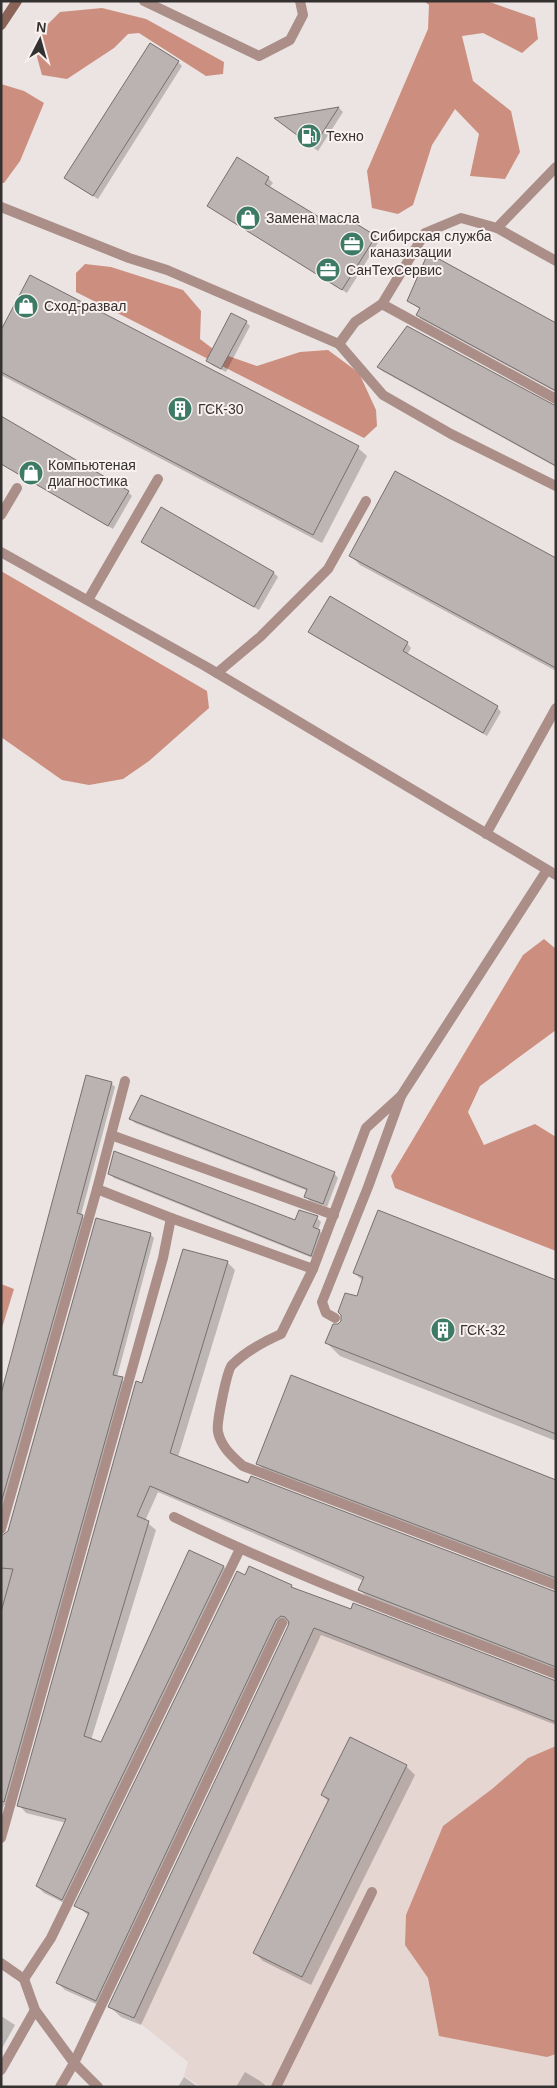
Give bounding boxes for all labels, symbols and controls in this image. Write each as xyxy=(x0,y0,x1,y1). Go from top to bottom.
north arrow xyxy=(15,15,65,65)
text: N xyxy=(35,19,47,36)
fuel station icon: Техно xyxy=(296,123,322,149)
place label: Техно xyxy=(326,128,364,144)
shop icon: Замена масла xyxy=(235,205,261,231)
place label: Замена масла xyxy=(266,210,360,226)
place label: Сибирская служба каназизации xyxy=(370,228,492,260)
office icon: Сибирская служба каназизации xyxy=(339,231,365,257)
office icon: СанТехСервис xyxy=(315,257,341,283)
place label: СанТехСервис xyxy=(346,262,442,278)
shop icon: Сход-развал xyxy=(13,293,39,319)
place label: Сход-развал xyxy=(44,298,126,314)
building icon: ГСК-30 xyxy=(167,396,193,422)
place label: ГСК-30 xyxy=(198,401,244,417)
place label: Компьютеная диагностика xyxy=(48,457,136,489)
shop icon: Компьютеная диагностика xyxy=(18,460,44,486)
building icon: ГСК-32 xyxy=(430,1317,456,1343)
place label: ГСК-32 xyxy=(460,1322,506,1338)

